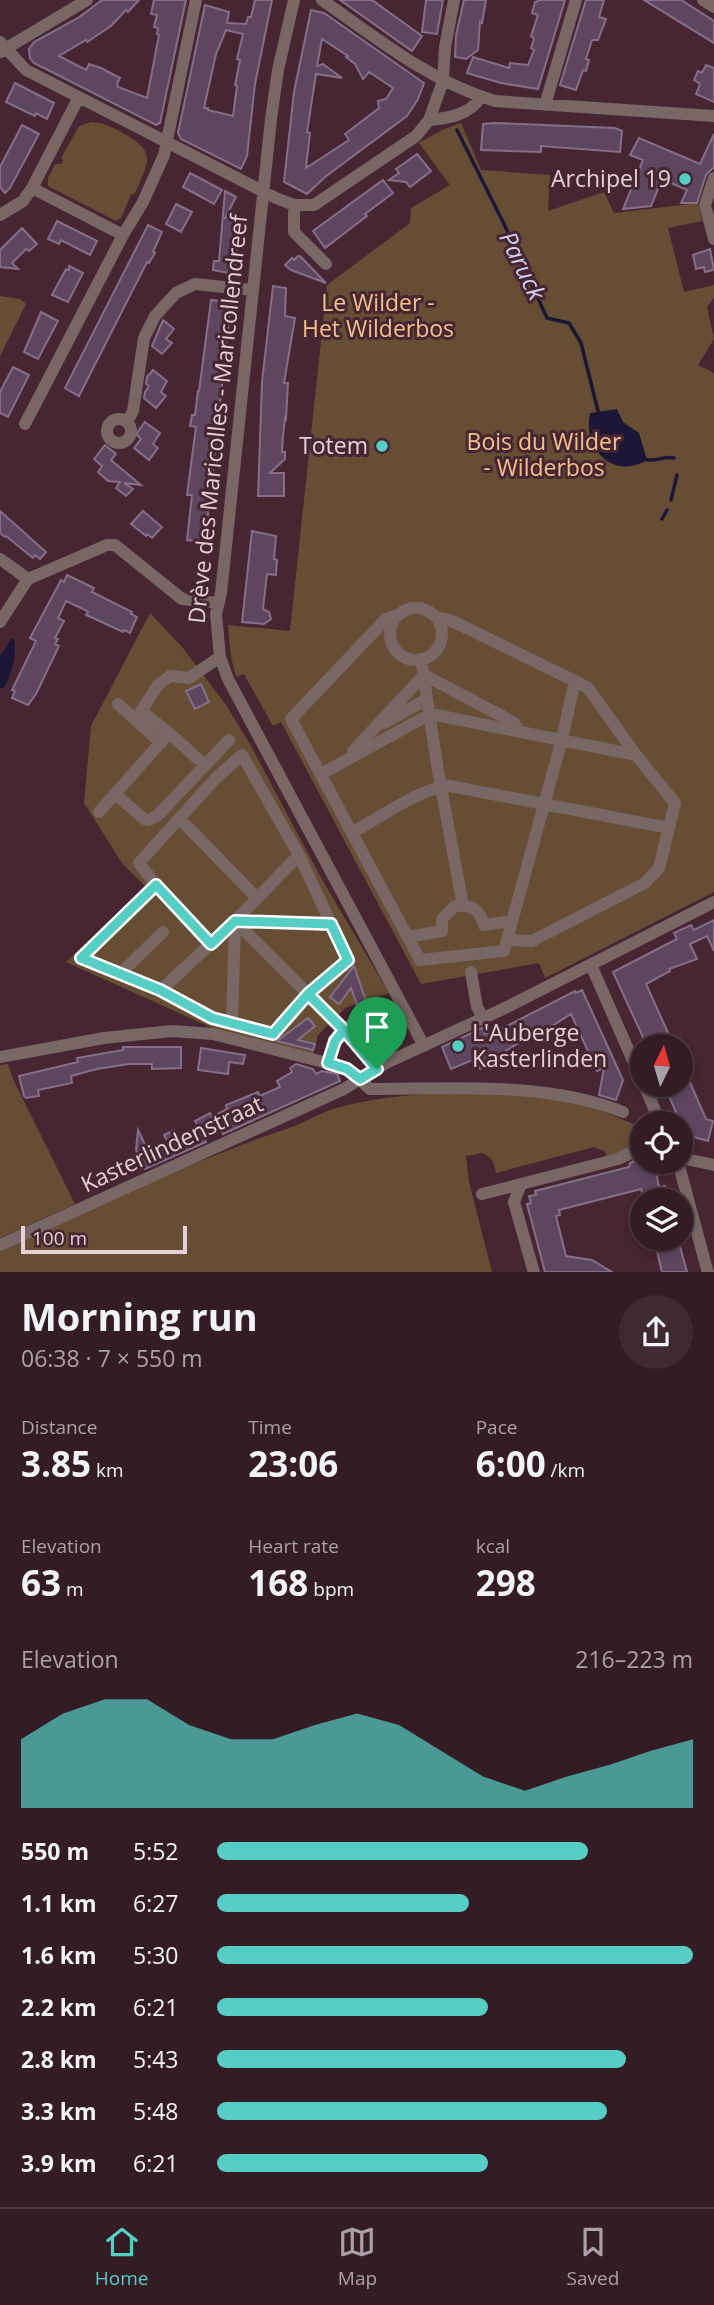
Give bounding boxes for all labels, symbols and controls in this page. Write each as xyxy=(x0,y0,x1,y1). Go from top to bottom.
place label: Archipel 19 xyxy=(551,162,671,194)
marker: Archipel 19 xyxy=(677,171,693,187)
street label: Drève des Maricolles - Maricollendreef xyxy=(180,212,255,625)
water label: Paruck xyxy=(493,225,555,307)
park label: Le Wilder - Het Wilderbos xyxy=(302,286,454,344)
park label: Bois du Wilder - Wilderbos xyxy=(467,425,622,483)
place label: Totem xyxy=(299,429,368,461)
marker: Totem xyxy=(374,438,390,454)
pin xyxy=(347,997,407,1069)
icon: arrive xyxy=(358,1008,396,1046)
place label: L'Auberge Kasterlinden xyxy=(472,1016,607,1074)
north arrow xyxy=(630,1034,693,1097)
map controls xyxy=(630,1034,693,1251)
marker: L'Auberge Kasterlinden xyxy=(450,1038,466,1054)
street label: Kasterlindenstraat xyxy=(75,1087,268,1199)
button: locate xyxy=(630,1111,693,1174)
button: layers xyxy=(630,1188,693,1251)
scale bar xyxy=(21,1224,187,1255)
text: 100 m xyxy=(32,1225,87,1251)
text: Morning run xyxy=(21,1290,258,1342)
button: share xyxy=(619,1295,693,1369)
text: 06:38 · 7 × 550 m xyxy=(21,1342,203,1374)
text: Distance xyxy=(21,1414,97,1440)
text: Time xyxy=(248,1414,292,1440)
text: Pace xyxy=(476,1414,517,1440)
text: 3.85 xyxy=(21,1440,91,1487)
text: 23:06 xyxy=(248,1440,338,1487)
text: 6:00 xyxy=(476,1440,546,1487)
text: km xyxy=(91,1457,124,1483)
text: /km xyxy=(546,1457,585,1483)
text: Elevation xyxy=(21,1533,102,1559)
text: Heart rate xyxy=(248,1533,339,1559)
text: kcal xyxy=(476,1533,510,1559)
text: 63 xyxy=(21,1559,61,1606)
text: 168 xyxy=(248,1559,308,1606)
text: 298 xyxy=(476,1559,536,1606)
text: m xyxy=(61,1576,84,1602)
text: bpm xyxy=(308,1576,354,1602)
text: Elevation xyxy=(21,1643,119,1675)
text: 216–223 m xyxy=(575,1643,693,1675)
text: 550 m xyxy=(21,1835,89,1867)
text: 5:52 xyxy=(133,1835,179,1867)
text: 1.1 km xyxy=(21,1887,97,1919)
text: 6:27 xyxy=(133,1887,179,1919)
text: 1.6 km xyxy=(21,1939,97,1971)
text: 5:30 xyxy=(133,1939,179,1971)
text: 2.2 km xyxy=(21,1991,97,2023)
text: 6:21 xyxy=(133,1991,179,2023)
text: 2.8 km xyxy=(21,2043,97,2075)
text: 5:43 xyxy=(133,2043,179,2075)
text: 3.3 km xyxy=(21,2095,97,2127)
text: 5:48 xyxy=(133,2095,179,2127)
text: 3.9 km xyxy=(21,2147,97,2179)
text: 6:21 xyxy=(133,2147,179,2179)
tab: Home xyxy=(95,2223,148,2291)
tab: Map xyxy=(338,2223,377,2291)
tab: Saved xyxy=(567,2223,619,2291)

